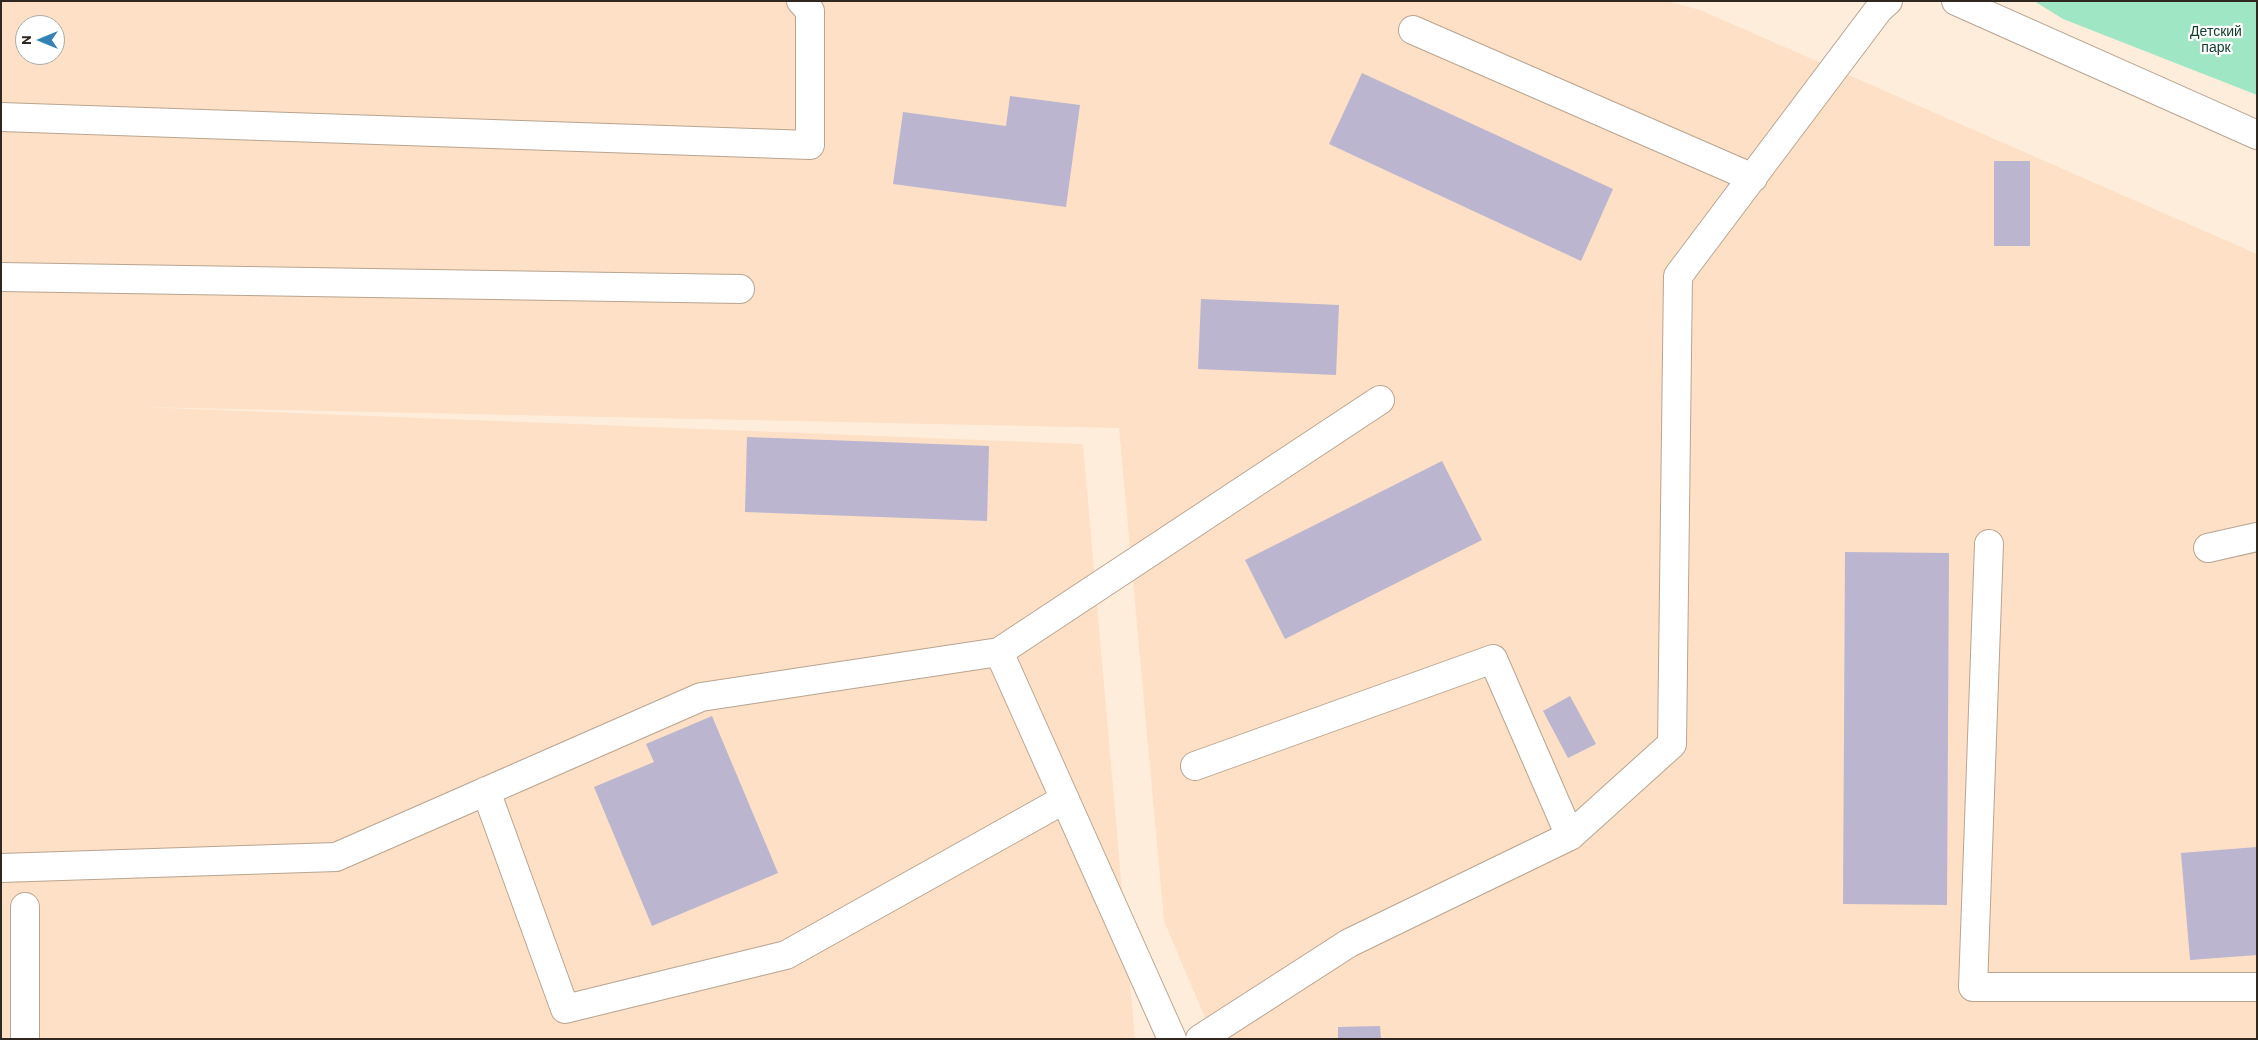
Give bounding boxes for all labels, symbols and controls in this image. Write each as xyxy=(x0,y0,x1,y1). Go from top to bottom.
north arrow xyxy=(15,15,65,65)
park label: Детский парк xyxy=(2190,23,2242,56)
text: N xyxy=(17,35,34,45)

